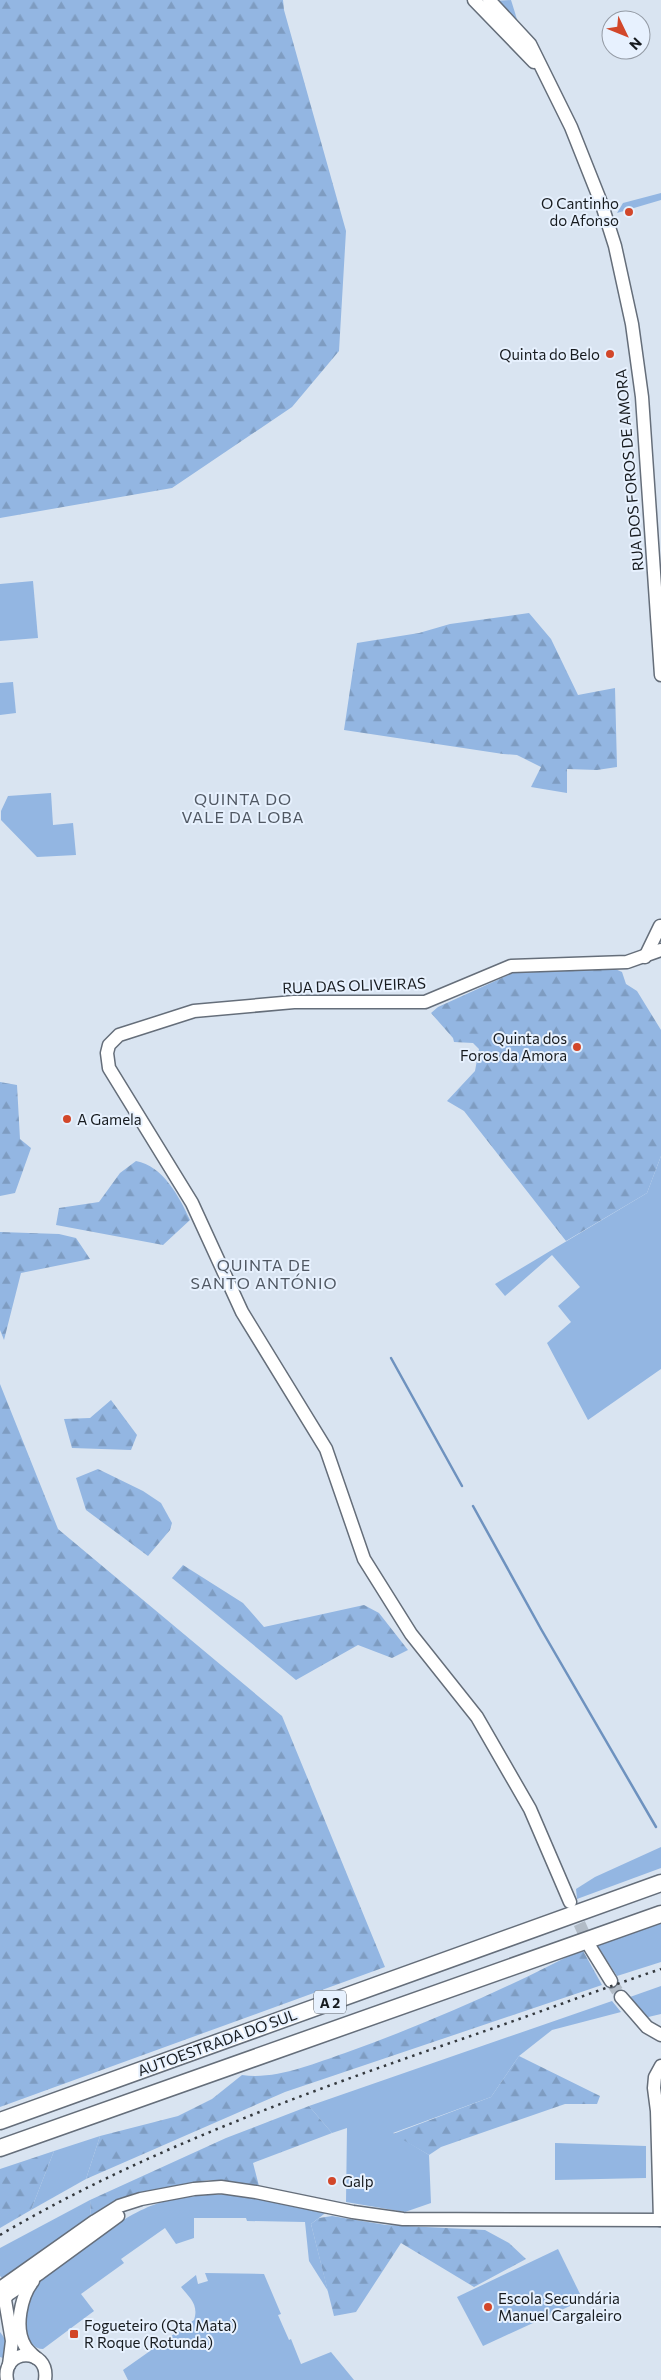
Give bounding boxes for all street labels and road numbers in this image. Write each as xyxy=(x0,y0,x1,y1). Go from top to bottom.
street label: RUA DOS FOROS DE AMORA xyxy=(611,368,647,572)
street label: RUA DAS OLIVEIRAS xyxy=(282,973,426,997)
road number: A 2 xyxy=(314,1990,346,2014)
street label: AUTOESTRADA DO SUL xyxy=(135,2005,299,2079)

